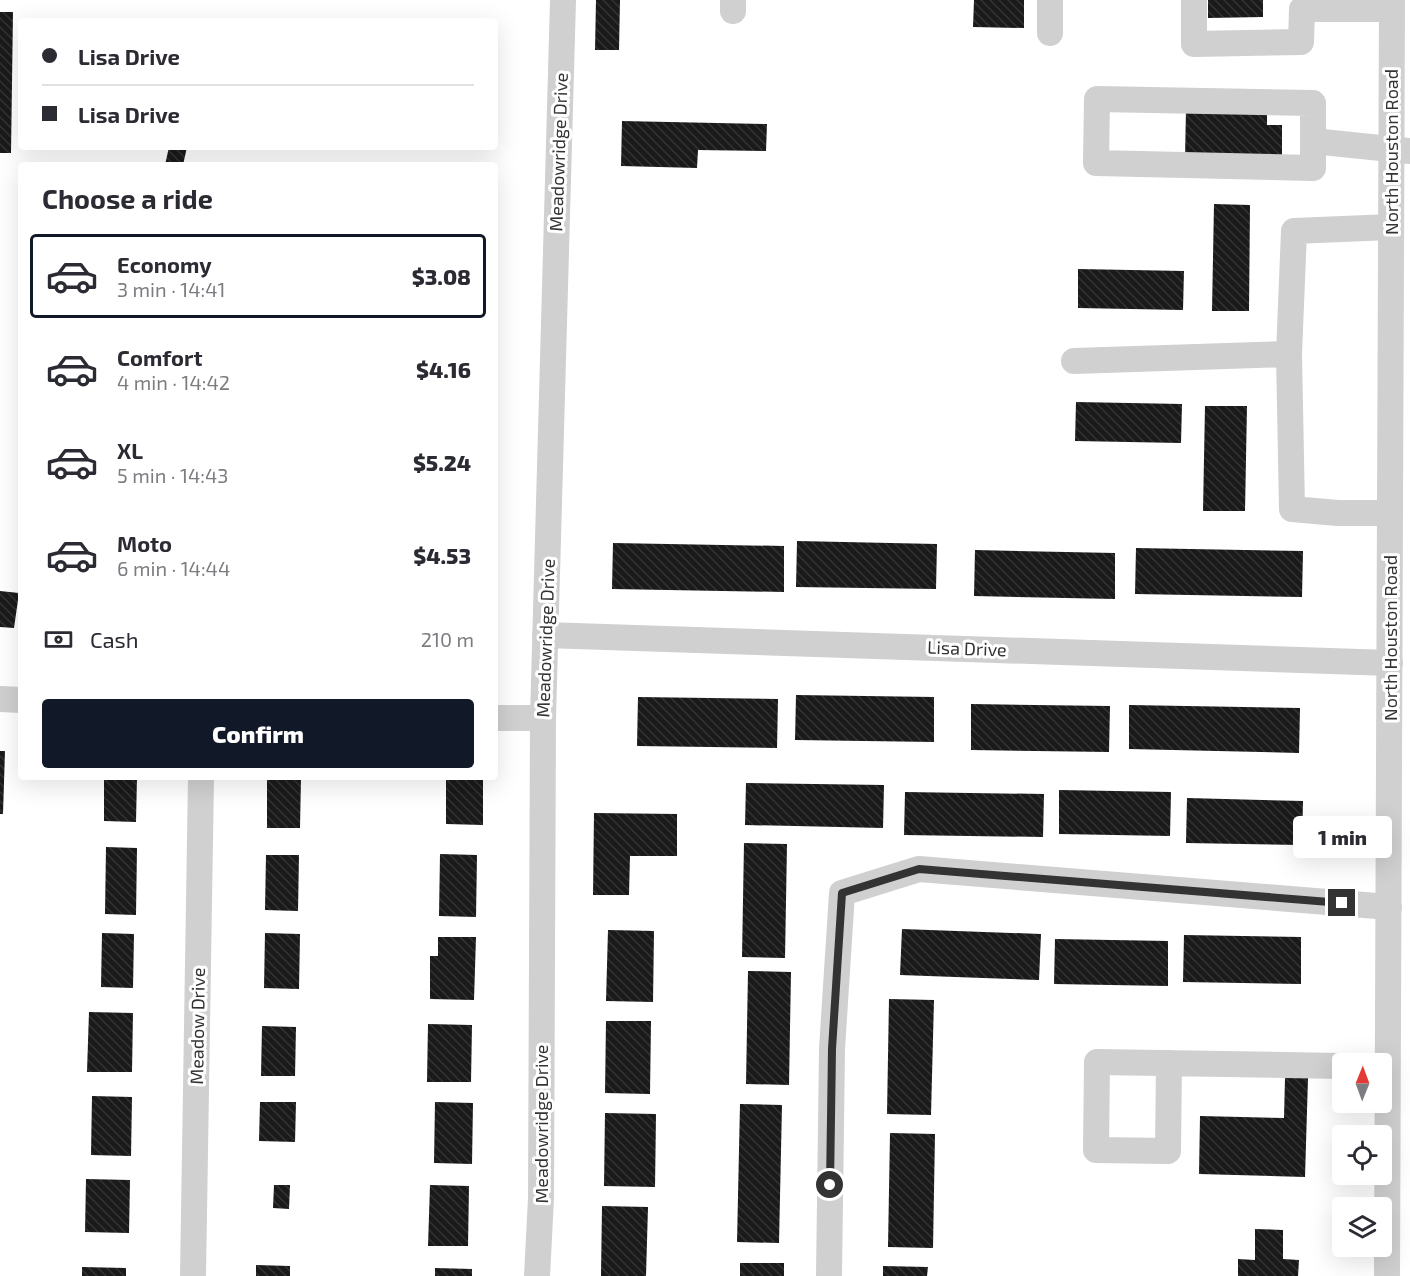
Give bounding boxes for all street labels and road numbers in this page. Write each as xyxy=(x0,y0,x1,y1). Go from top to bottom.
street label: North Houston Road xyxy=(1380,69,1402,235)
street label: Meadowridge Drive xyxy=(544,72,572,232)
street label: North Houston Road xyxy=(1379,555,1401,721)
street label: Meadowridge Drive xyxy=(531,558,559,718)
street label: Lisa Drive xyxy=(927,636,1007,660)
street label: Meadow Drive xyxy=(185,967,209,1085)
street label: Meadowridge Drive xyxy=(530,1044,552,1204)

